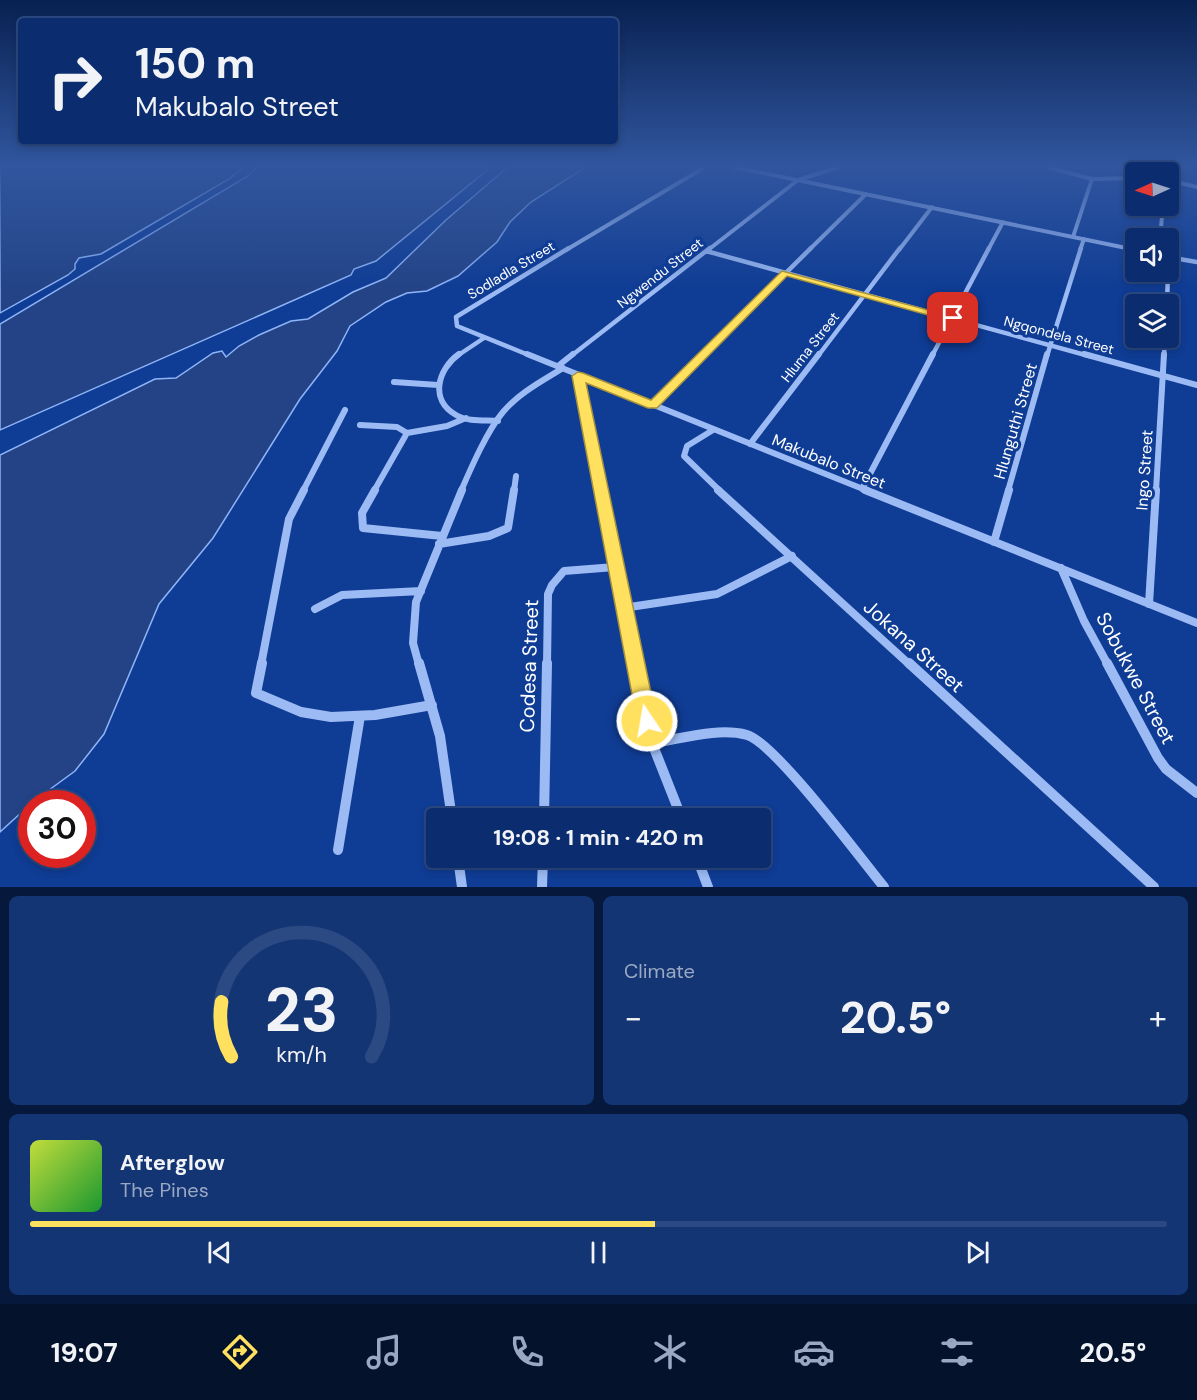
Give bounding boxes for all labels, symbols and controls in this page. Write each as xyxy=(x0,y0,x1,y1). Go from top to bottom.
text: 150 m xyxy=(135,36,255,91)
icon: right xyxy=(36,42,114,120)
text: Makubalo Street xyxy=(135,89,339,124)
north arrow xyxy=(1125,162,1179,216)
map controls xyxy=(1125,162,1179,348)
button: sound xyxy=(1125,228,1179,282)
street label: Ngwendu Street xyxy=(613,234,707,312)
street label: Sodladla Street xyxy=(464,237,558,303)
pin xyxy=(927,292,978,343)
button: layers xyxy=(1125,294,1179,348)
icon: arrive xyxy=(936,301,969,334)
street label: Hluma Street xyxy=(777,308,843,386)
street label: Ngqondela Street xyxy=(1002,312,1116,358)
street label: Hlunguthi Street xyxy=(989,361,1042,482)
street label: Makubalo Street xyxy=(769,429,889,494)
street label: Ingo Street xyxy=(1131,429,1158,511)
street label: Jokana Street xyxy=(858,594,970,698)
street label: Codesa Street xyxy=(514,599,544,733)
street label: Sobukwe Street xyxy=(1090,608,1182,749)
position arrow xyxy=(615,689,679,753)
speed limit sign: 30 xyxy=(18,790,96,868)
text: 19:08 · 1 min · 420 m xyxy=(493,823,704,852)
text: Climate xyxy=(624,958,695,984)
text: 23 xyxy=(265,969,338,1050)
text: 20.5° xyxy=(840,988,951,1047)
text: − xyxy=(624,996,642,1039)
text: + xyxy=(1149,996,1167,1039)
text: km/h xyxy=(276,1042,327,1070)
text: Afterglow xyxy=(120,1148,225,1177)
text: The Pines xyxy=(120,1177,209,1203)
icon: previous xyxy=(203,1236,236,1269)
icon: pause xyxy=(582,1236,615,1269)
icon: next xyxy=(961,1236,994,1269)
icon: directions xyxy=(219,1331,261,1373)
icon: music xyxy=(363,1331,405,1373)
icon: phone xyxy=(506,1331,548,1373)
icon: climate xyxy=(649,1331,691,1373)
icon: car xyxy=(793,1331,835,1373)
icon: filters xyxy=(936,1331,978,1373)
text: 19:07 xyxy=(51,1335,118,1370)
text: 20.5° xyxy=(1080,1335,1146,1370)

